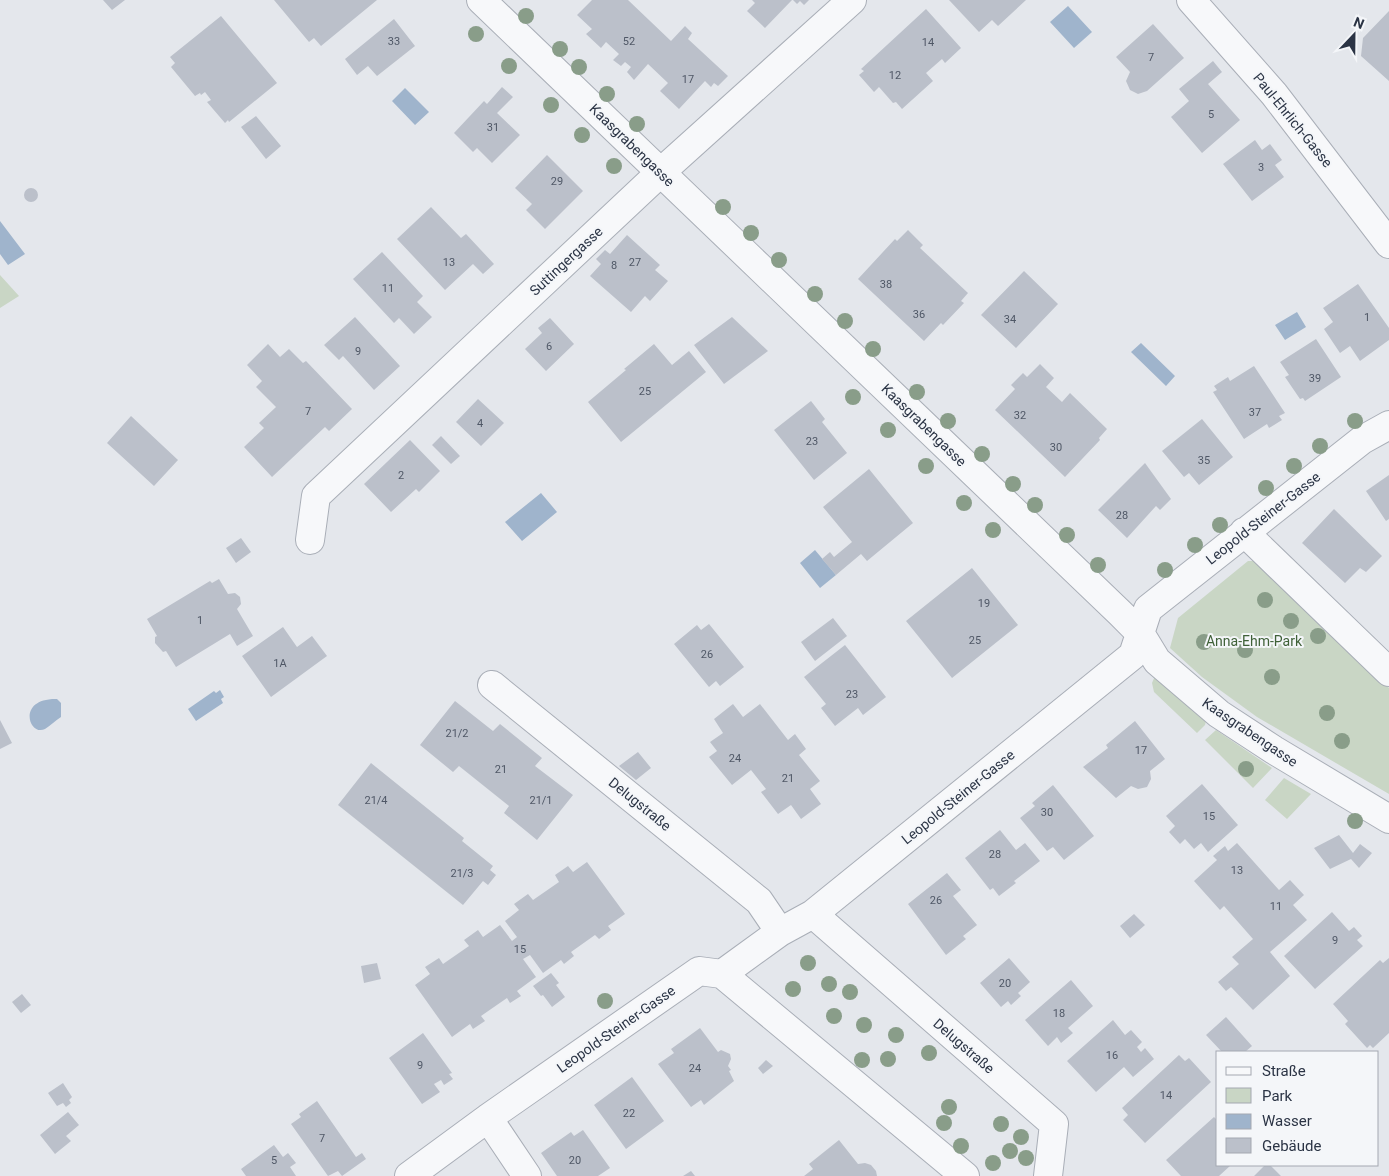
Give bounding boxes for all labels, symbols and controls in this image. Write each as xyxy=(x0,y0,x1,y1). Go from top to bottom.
north arrow xyxy=(1329,10,1379,60)
text: N xyxy=(1351,14,1366,32)
house number: 33 xyxy=(388,35,400,48)
house number: 52 xyxy=(623,35,635,48)
house number: 14 xyxy=(922,36,934,49)
house number: 7 xyxy=(1148,51,1154,64)
house number: 12 xyxy=(889,69,901,82)
street label: Paul-Ehrlich-Gasse xyxy=(1250,70,1336,170)
house number: 17 xyxy=(682,73,694,86)
street label: Kaasgrabengasse xyxy=(586,100,678,190)
house number: 5 xyxy=(1208,108,1214,121)
house number: 31 xyxy=(487,121,499,134)
house number: 3 xyxy=(1258,161,1264,174)
house number: 29 xyxy=(551,175,563,188)
street label: Suttingergasse xyxy=(526,223,606,299)
house number: 13 xyxy=(443,256,455,269)
house number: 27 xyxy=(629,256,641,269)
house number: 8 xyxy=(611,259,617,272)
house number: 38 xyxy=(880,278,892,291)
house number: 11 xyxy=(382,282,394,295)
house number: 36 xyxy=(913,308,925,321)
house number: 1 xyxy=(1364,311,1370,324)
house number: 34 xyxy=(1004,313,1016,326)
house number: 6 xyxy=(546,340,552,353)
house number: 9 xyxy=(355,345,361,358)
house number: 39 xyxy=(1309,372,1321,385)
street label: Kaasgrabengasse xyxy=(878,380,970,470)
house number: 25 xyxy=(639,385,651,398)
house number: 7 xyxy=(305,405,311,418)
house number: 37 xyxy=(1249,406,1261,419)
house number: 32 xyxy=(1014,409,1026,422)
house number: 4 xyxy=(477,417,483,430)
house number: 23 xyxy=(806,435,818,448)
house number: 30 xyxy=(1050,441,1062,454)
house number: 35 xyxy=(1198,454,1210,467)
street label: Leopold-Steiner-Gasse xyxy=(1203,468,1323,568)
house number: 2 xyxy=(398,469,404,482)
house number: 28 xyxy=(1116,509,1128,522)
house number: 19 xyxy=(978,597,990,610)
house number: 1 xyxy=(197,614,203,627)
park label: Anna-Ehm-Park xyxy=(1206,633,1303,649)
house number: 25 xyxy=(969,634,981,647)
house number: 26 xyxy=(701,648,713,661)
house number: 1A xyxy=(273,657,288,670)
house number: 23 xyxy=(846,688,858,701)
street label: Kaasgrabengasse xyxy=(1199,694,1301,770)
house number: 21/2 xyxy=(445,727,469,740)
house number: 17 xyxy=(1135,744,1147,757)
street label: Leopold-Steiner-Gasse xyxy=(898,747,1018,847)
house number: 24 xyxy=(729,752,741,765)
house number: 21 xyxy=(495,763,507,776)
house number: 21 xyxy=(782,772,794,785)
street label: Delugstraße xyxy=(606,774,674,834)
house number: 21/4 xyxy=(364,794,388,807)
house number: 21/1 xyxy=(529,794,553,807)
house number: 30 xyxy=(1041,806,1053,819)
house number: 15 xyxy=(1203,810,1215,823)
house number: 28 xyxy=(989,848,1001,861)
house number: 13 xyxy=(1231,864,1243,877)
house number: 21/3 xyxy=(450,867,474,880)
house number: 26 xyxy=(930,894,942,907)
house number: 11 xyxy=(1270,900,1282,913)
house number: 9 xyxy=(1332,934,1338,947)
house number: 15 xyxy=(514,943,526,956)
house number: 20 xyxy=(999,977,1011,990)
street label: Leopold-Steiner-Gasse xyxy=(554,982,678,1076)
house number: 18 xyxy=(1053,1007,1065,1020)
street label: Delugstraße xyxy=(930,1015,998,1077)
house number: 16 xyxy=(1106,1049,1118,1062)
legend xyxy=(1216,1051,1379,1166)
house number: 9 xyxy=(417,1059,423,1072)
house number: 24 xyxy=(689,1062,701,1075)
text: Straße xyxy=(1262,1062,1306,1080)
text: Park xyxy=(1262,1087,1293,1105)
house number: 14 xyxy=(1160,1089,1172,1102)
house number: 22 xyxy=(623,1107,635,1120)
text: Wasser xyxy=(1262,1112,1312,1130)
house number: 7 xyxy=(319,1132,325,1145)
text: Gebäude xyxy=(1262,1137,1321,1155)
house number: 5 xyxy=(271,1154,277,1167)
house number: 20 xyxy=(569,1154,581,1167)

